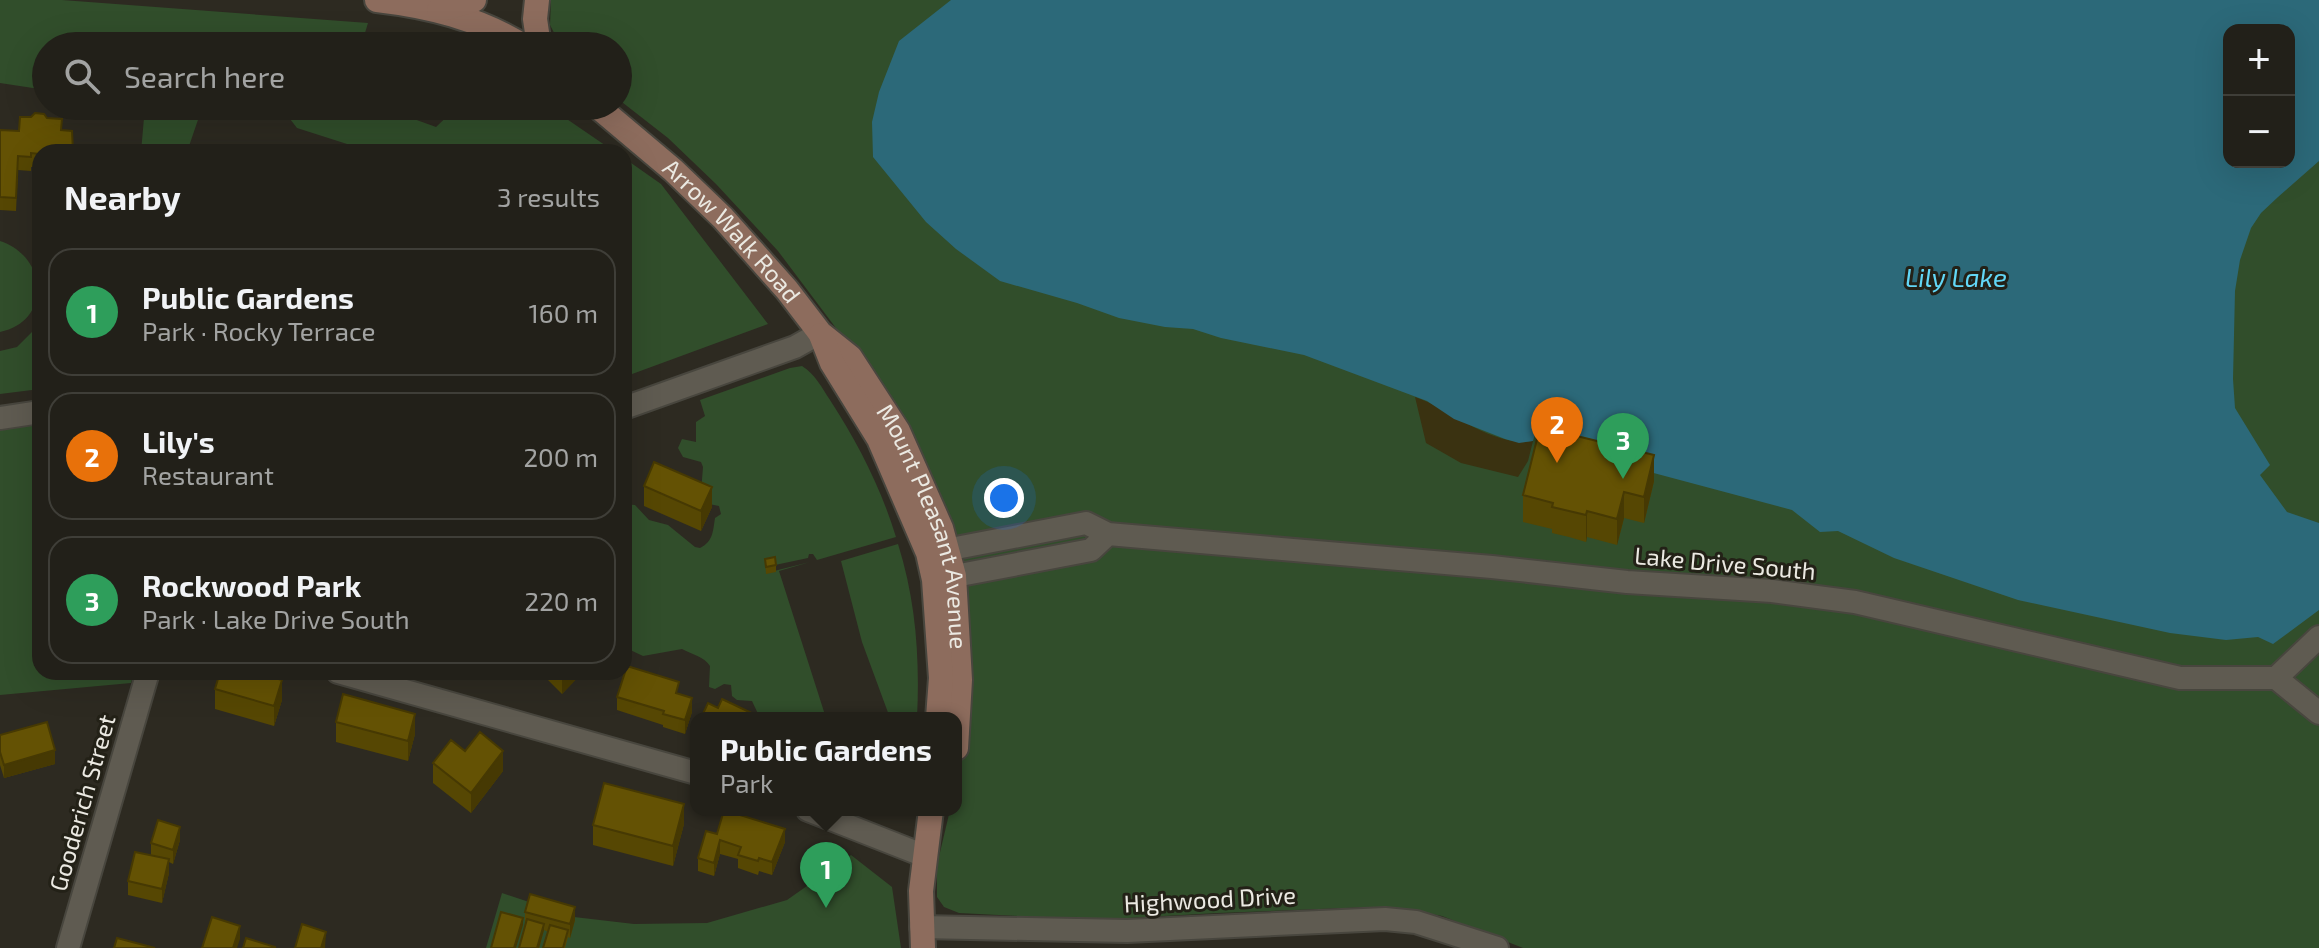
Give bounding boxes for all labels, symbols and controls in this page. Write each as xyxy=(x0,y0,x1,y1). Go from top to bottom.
map controls xyxy=(2223,24,2295,168)
button: + xyxy=(2223,24,2295,96)
search box xyxy=(32,32,632,120)
icon: search xyxy=(60,54,104,98)
text: Search here xyxy=(124,58,285,94)
button: − xyxy=(2223,96,2295,168)
street label: Arrow Walk Road xyxy=(658,152,807,308)
text: Nearby xyxy=(64,176,181,217)
text: 3 results xyxy=(497,181,600,212)
water label: Lily Lake xyxy=(1905,261,2007,293)
text: Public Gardens xyxy=(142,279,354,315)
text: 1 xyxy=(86,297,98,328)
text: 160 m xyxy=(529,297,598,328)
text: Park · Rocky Terrace xyxy=(142,315,375,346)
pin: 2 xyxy=(1531,397,1583,463)
street label: Mount Pleasant Avenue xyxy=(871,398,974,650)
pin: 3 xyxy=(1597,413,1649,479)
text: Lily's xyxy=(142,423,215,459)
text: 2 xyxy=(84,441,100,472)
text: 200 m xyxy=(523,441,598,472)
text: Restaurant xyxy=(142,459,274,490)
your location xyxy=(984,478,1024,518)
street label: Lake Drive South xyxy=(1633,540,1817,585)
text: Rockwood Park xyxy=(142,567,361,603)
text: 3 xyxy=(85,585,99,616)
text: 220 m xyxy=(525,585,598,616)
text: Park · Lake Drive South xyxy=(142,603,410,634)
street label: Gooderich Street xyxy=(42,711,121,894)
popup xyxy=(690,712,962,816)
text: Public Gardens xyxy=(720,731,932,767)
text: Park xyxy=(720,767,773,798)
pin: 1 xyxy=(800,842,852,908)
street label: Highwood Drive xyxy=(1123,880,1297,917)

